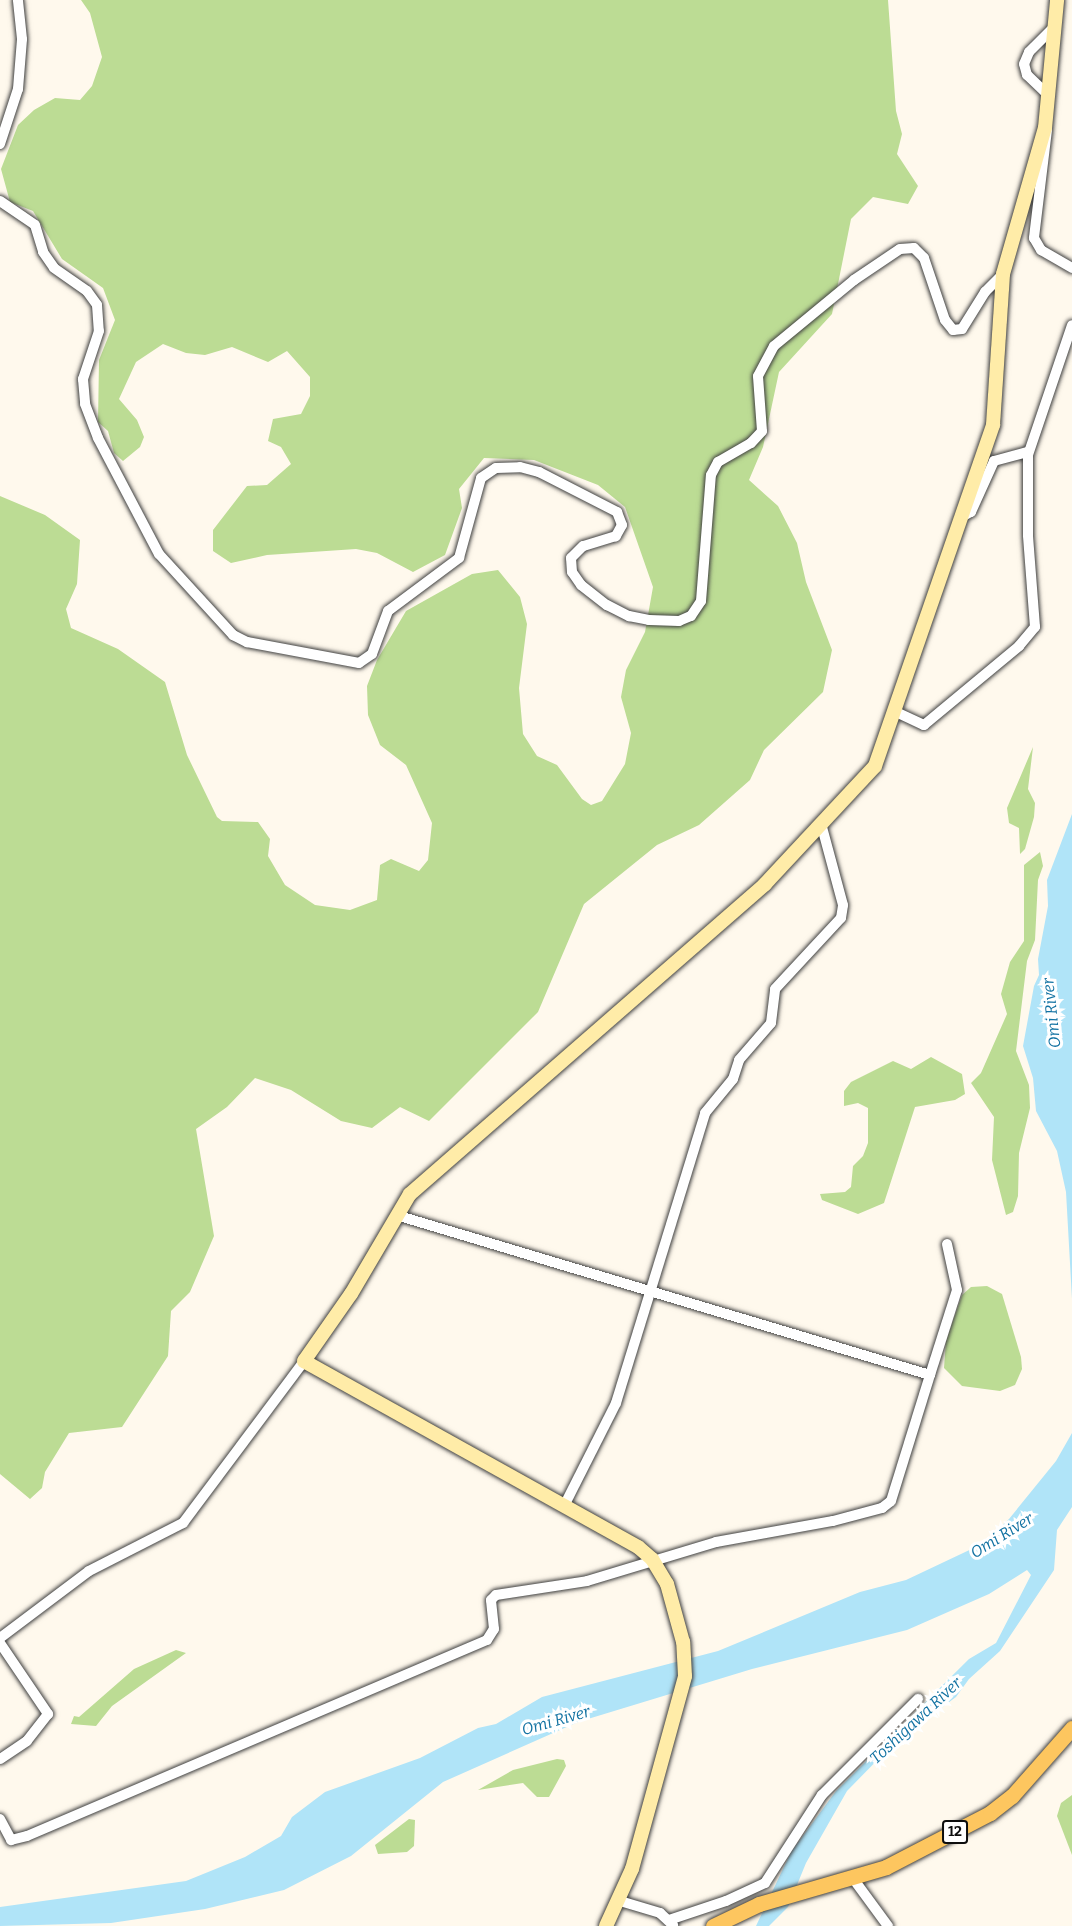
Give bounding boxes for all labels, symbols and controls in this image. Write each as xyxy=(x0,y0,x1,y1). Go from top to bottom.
water label: Omi River xyxy=(1039,977,1065,1049)
water label: Omi River xyxy=(967,1509,1037,1563)
water label: Toshigawa River xyxy=(866,1674,966,1768)
water label: Omi River xyxy=(520,1702,592,1740)
road number: 12 xyxy=(942,1821,968,1843)

